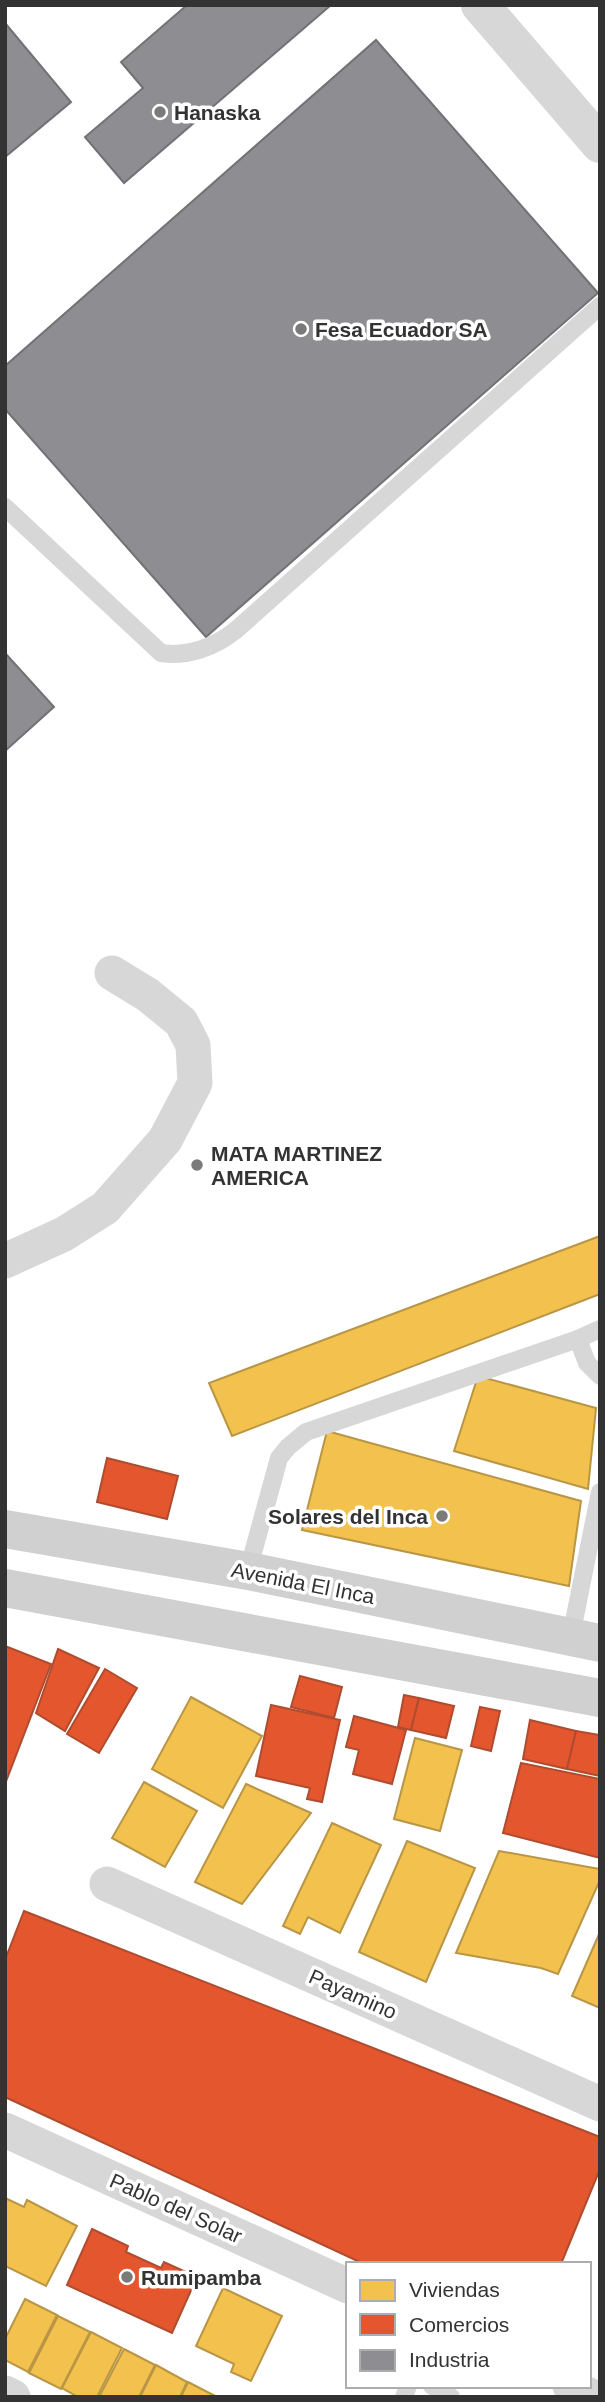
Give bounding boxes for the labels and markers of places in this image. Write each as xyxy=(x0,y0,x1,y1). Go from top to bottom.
place label: Hanaska xyxy=(174,101,261,124)
marker: Hanaska xyxy=(152,104,168,120)
place label: Fesa Ecuador SA xyxy=(315,318,488,341)
marker: Fesa Ecuador SA xyxy=(293,321,309,337)
place label: MATA MARTINEZ AMERICA xyxy=(211,1142,382,1189)
marker: MATA MARTINEZ AMERICA xyxy=(189,1157,205,1173)
place label: Solares del Inca xyxy=(268,1505,428,1528)
marker: Solares del Inca xyxy=(434,1508,450,1524)
place label: Rumipamba xyxy=(141,2266,262,2289)
marker: Rumipamba xyxy=(119,2269,135,2285)

